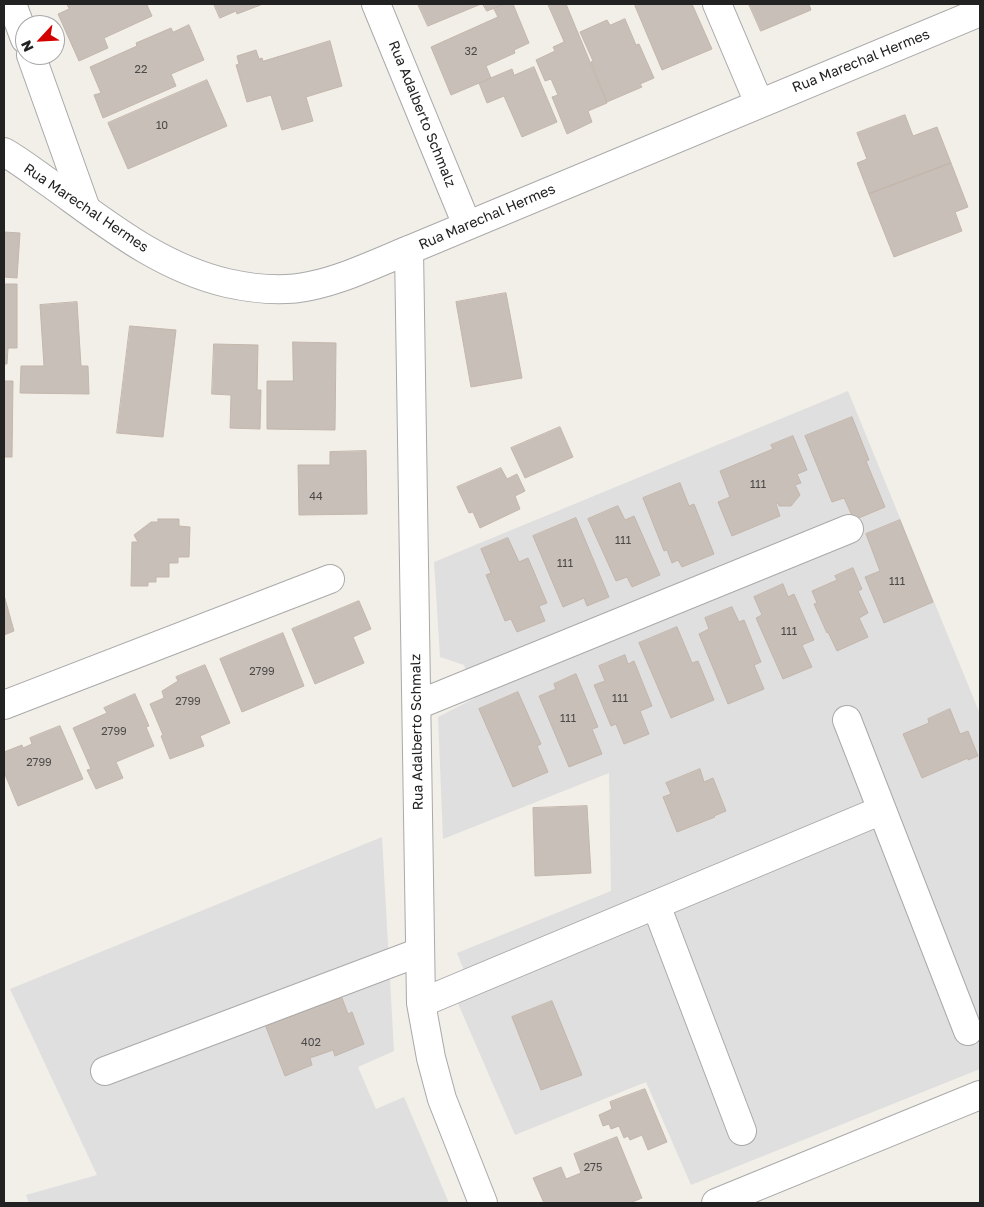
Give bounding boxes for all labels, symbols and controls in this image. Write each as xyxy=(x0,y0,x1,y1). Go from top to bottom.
north arrow xyxy=(15,15,65,65)
street label: Rua Marechal Hermes xyxy=(790,26,932,96)
text: N xyxy=(17,38,37,55)
street label: Rua Adalberto Schmalz xyxy=(385,38,459,190)
house number: 32 xyxy=(465,45,477,59)
house number: 22 xyxy=(135,63,147,77)
house number: 10 xyxy=(156,119,168,133)
street label: Rua Marechal Hermes xyxy=(20,160,152,256)
street label: Rua Marechal Hermes xyxy=(416,181,558,253)
house number: 111 xyxy=(750,478,766,492)
house number: 44 xyxy=(309,490,323,504)
house number: 111 xyxy=(615,534,631,548)
house number: 111 xyxy=(557,557,573,571)
house number: 111 xyxy=(889,575,905,589)
house number: 111 xyxy=(781,625,797,639)
street label: Rua Adalberto Schmalz xyxy=(407,654,427,810)
house number: 2799 xyxy=(249,665,275,679)
house number: 111 xyxy=(612,692,628,706)
house number: 2799 xyxy=(175,695,201,709)
house number: 111 xyxy=(560,712,576,726)
house number: 2799 xyxy=(101,725,127,739)
house number: 2799 xyxy=(26,756,52,770)
house number: 402 xyxy=(301,1036,321,1050)
house number: 275 xyxy=(584,1161,602,1175)

